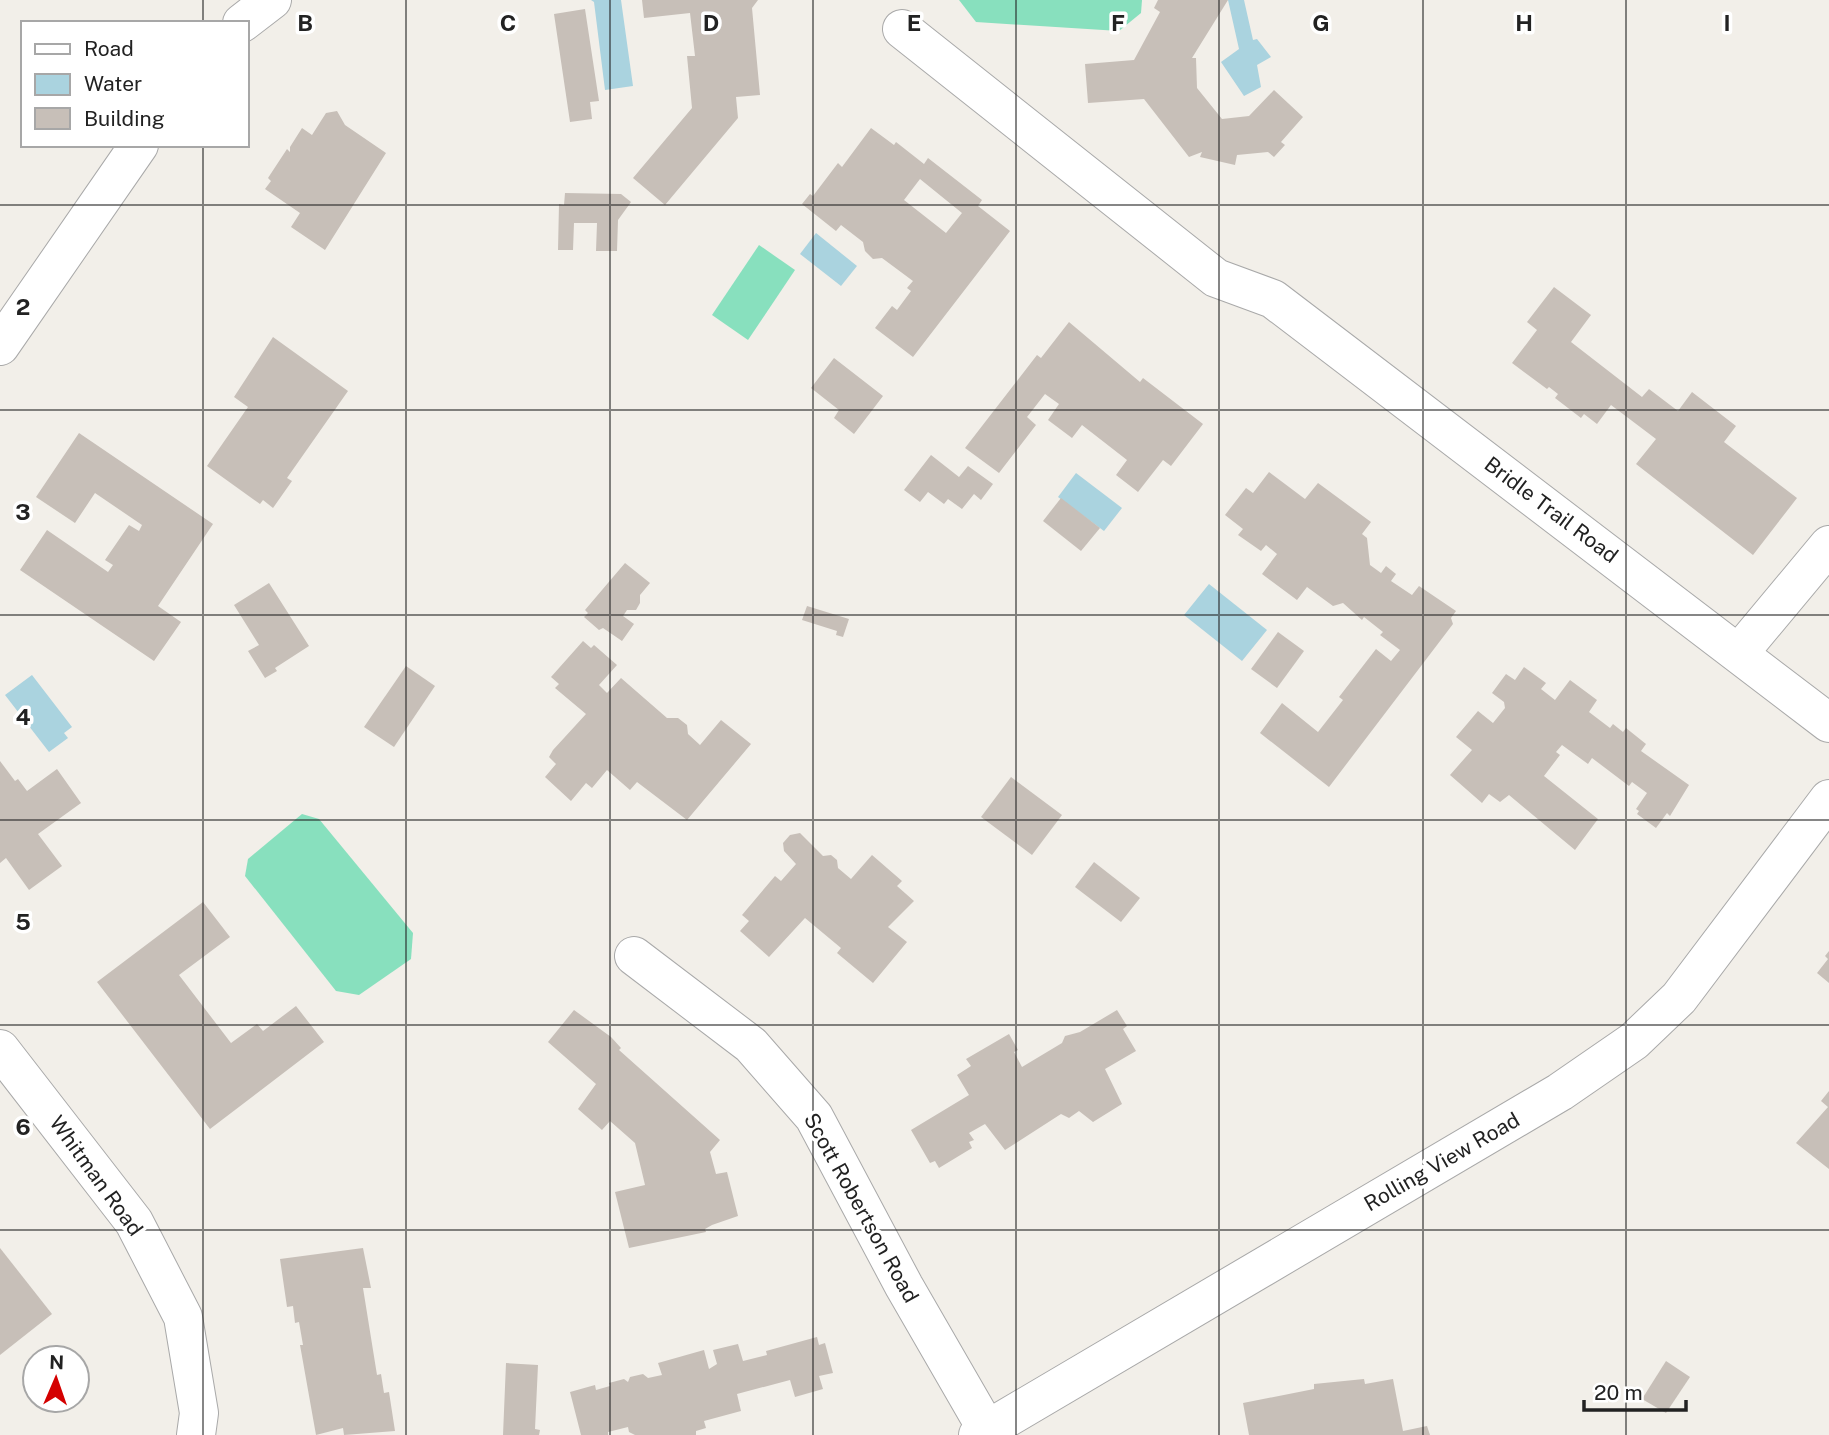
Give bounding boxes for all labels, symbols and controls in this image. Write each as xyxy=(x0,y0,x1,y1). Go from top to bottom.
text: B xyxy=(297,9,313,36)
text: C xyxy=(500,9,516,36)
text: D xyxy=(703,9,719,36)
text: E xyxy=(907,9,921,36)
text: F xyxy=(1111,9,1125,36)
text: G xyxy=(1312,9,1330,36)
text: H xyxy=(1515,9,1533,36)
text: I xyxy=(1723,9,1731,36)
legend xyxy=(21,21,248,147)
text: Road xyxy=(84,36,134,61)
text: Water xyxy=(84,71,142,96)
text: Building xyxy=(84,106,165,131)
text: 2 xyxy=(16,293,30,320)
street label: Bridle Trail Road xyxy=(1480,451,1623,568)
text: 3 xyxy=(15,498,31,525)
text: 4 xyxy=(15,703,31,730)
text: 5 xyxy=(15,908,31,935)
street label: Rolling View Road xyxy=(1360,1107,1524,1216)
street label: Scott Robertson Road xyxy=(799,1109,924,1307)
street label: Whitman Road xyxy=(44,1111,148,1241)
text: 6 xyxy=(15,1113,31,1140)
north arrow xyxy=(21,1344,91,1414)
text: N xyxy=(49,1351,64,1373)
scale bar xyxy=(1584,1368,1686,1412)
text: 20 m xyxy=(1594,1380,1643,1405)

